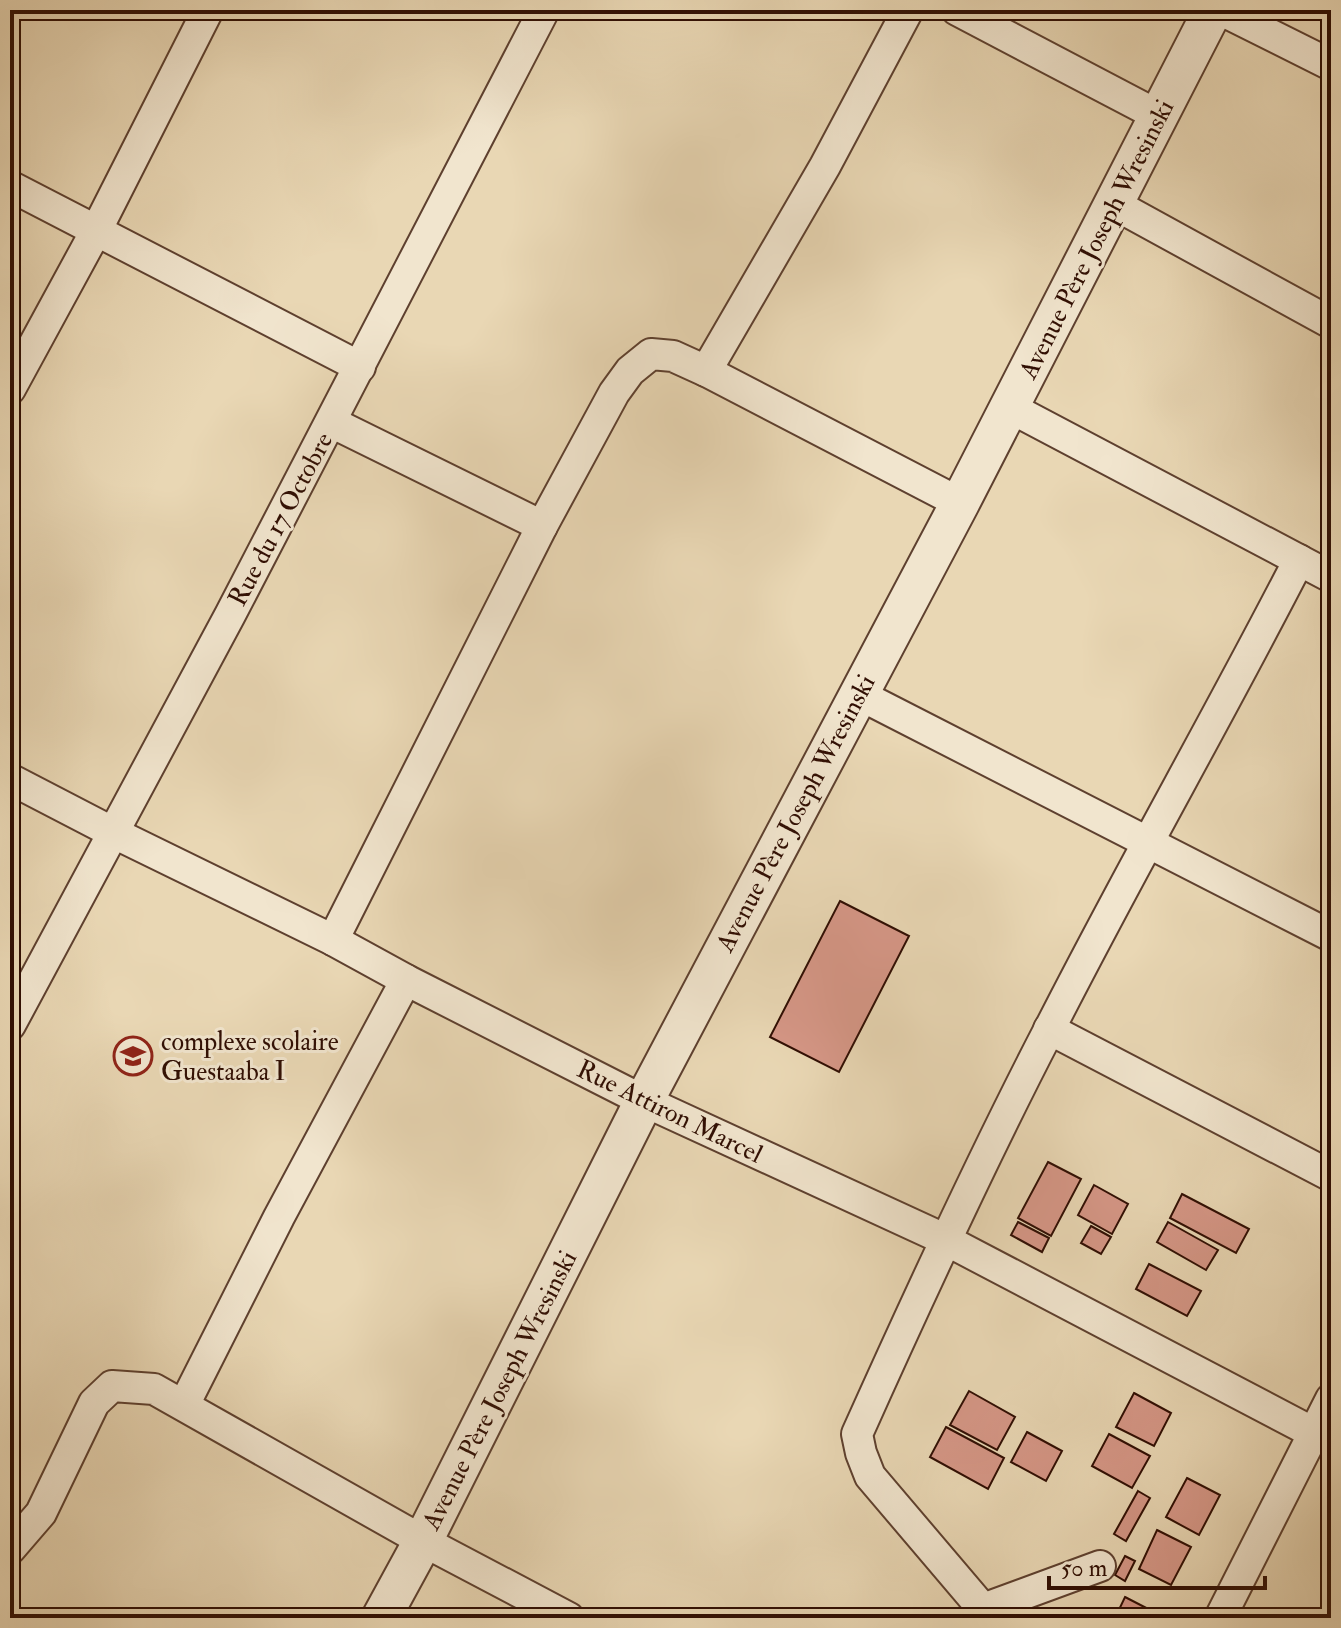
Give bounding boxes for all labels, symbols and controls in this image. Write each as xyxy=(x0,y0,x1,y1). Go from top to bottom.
street label: Avenue Père Joseph Wresinski xyxy=(1012,94,1182,386)
street label: Rue du 17 Octobre xyxy=(222,427,340,612)
street label: Avenue Père Joseph Wresinski xyxy=(709,669,884,959)
place label: complexe scolaire Guestaaba I xyxy=(161,1026,339,1088)
school or university icon: complexe scolaire Guestaaba I xyxy=(112,1035,154,1077)
street label: Rue Attiron Marcel xyxy=(571,1053,768,1171)
street label: Avenue Père Joseph Wresinski xyxy=(415,1245,585,1537)
scale bar xyxy=(1049,1540,1265,1590)
text: 50 m xyxy=(1061,1553,1108,1584)

